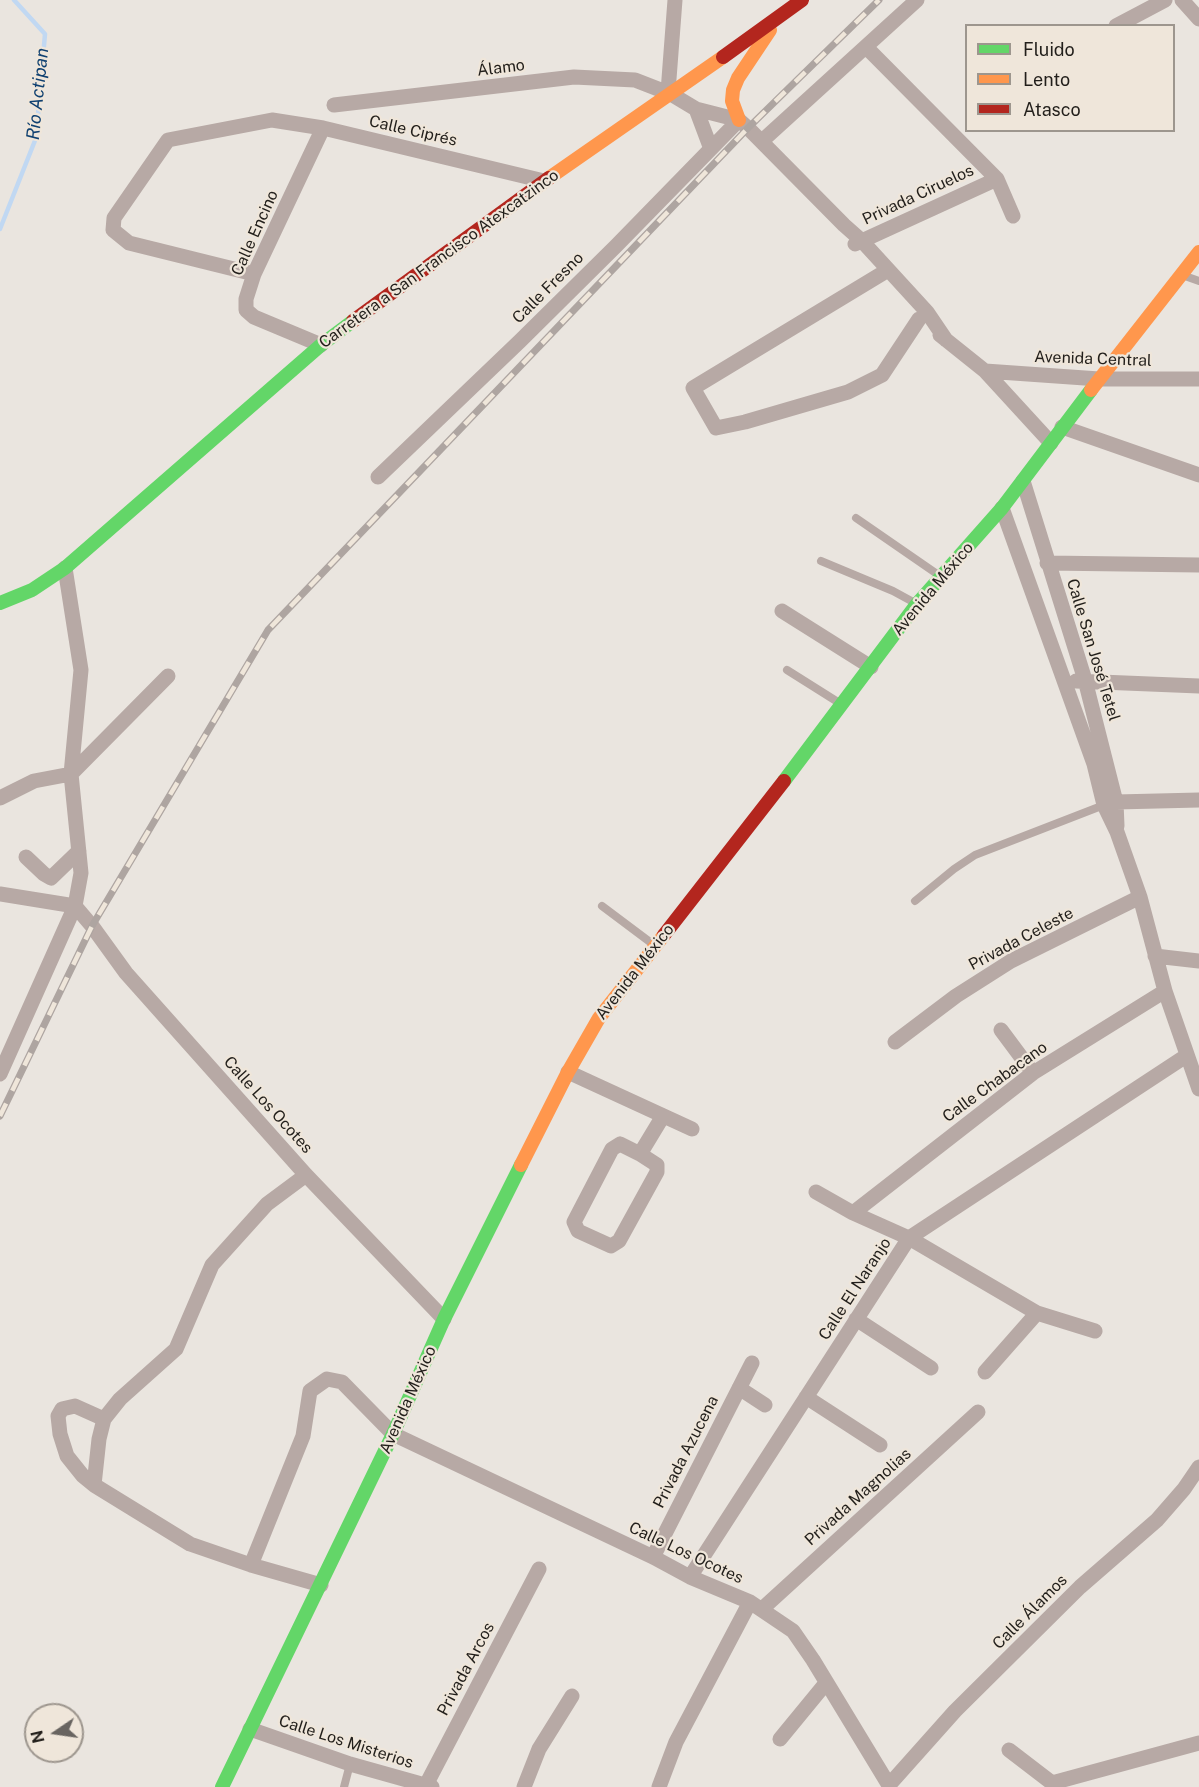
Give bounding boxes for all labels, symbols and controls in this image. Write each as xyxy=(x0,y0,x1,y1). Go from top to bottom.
legend xyxy=(965,24,1175,132)
text: Fluido xyxy=(1023,39,1075,60)
water label: Río Actipan xyxy=(22,47,54,141)
street label: Álamo xyxy=(476,56,526,80)
text: Lento xyxy=(1023,69,1070,90)
text: Atasco xyxy=(1023,99,1081,120)
street label: Calle Ciprés xyxy=(367,112,459,150)
street label: Privada Ciruelos xyxy=(859,161,977,229)
street label: Carretera a San Francisco Atexcatzinco xyxy=(315,166,563,352)
street label: Calle Encino xyxy=(228,187,282,279)
street label: Calle Fresno xyxy=(508,248,588,328)
street label: Avenida Central xyxy=(1034,347,1152,371)
street label: Avenida México xyxy=(888,538,978,640)
street label: Calle San José Tetel xyxy=(1062,577,1124,723)
street label: Privada Celeste xyxy=(965,903,1077,975)
street label: Avenida México xyxy=(592,920,678,1024)
street label: Calle Chabacano xyxy=(939,1038,1051,1126)
street label: Calle Los Ocotes xyxy=(219,1053,317,1157)
street label: Calle El Naranjo xyxy=(815,1234,895,1344)
street label: Avenida México xyxy=(376,1343,440,1457)
street label: Privada Azucena xyxy=(649,1393,723,1511)
street label: Privada Magnolias xyxy=(801,1444,915,1550)
street label: Calle Los Ocotes xyxy=(626,1518,746,1588)
street label: Calle Álamos xyxy=(989,1571,1071,1653)
street label: Privada Arcos xyxy=(433,1619,499,1719)
north arrow xyxy=(24,1703,84,1763)
street label: Calle Los Misterios xyxy=(276,1711,416,1773)
text: N xyxy=(27,1728,49,1745)

